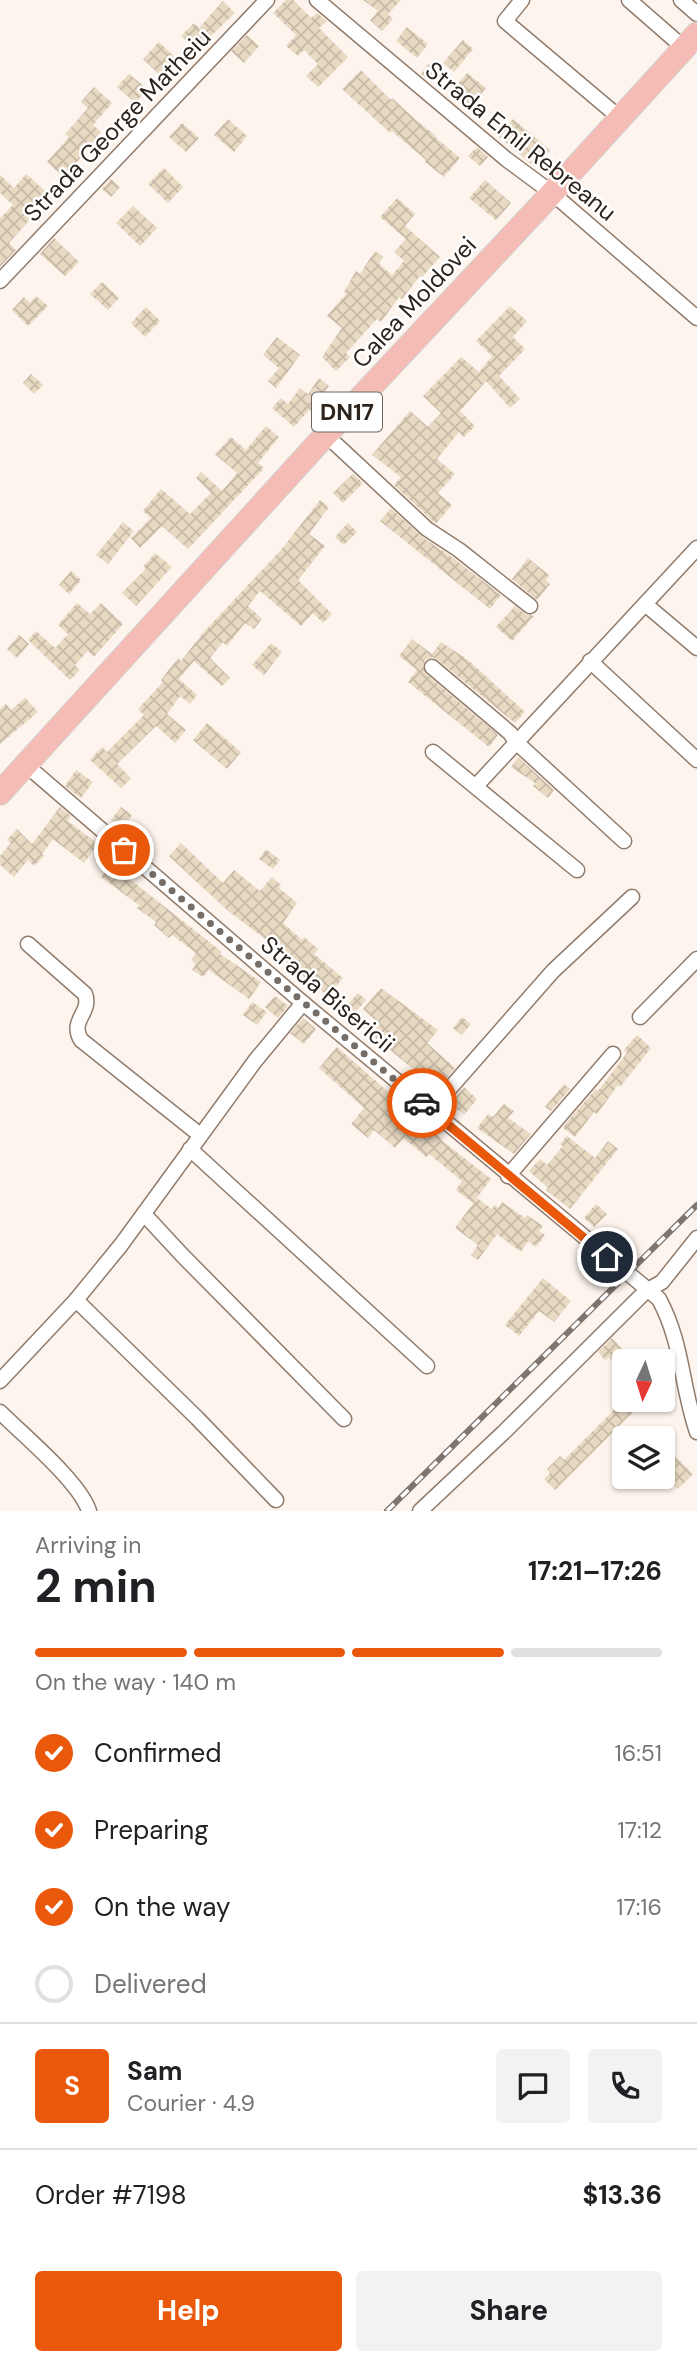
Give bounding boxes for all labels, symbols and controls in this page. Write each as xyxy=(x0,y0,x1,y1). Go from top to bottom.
street label: Strada George Matheiu xyxy=(17,22,217,228)
street label: Strada Emil Rebreanu xyxy=(419,54,623,228)
street label: Calea Moldovei xyxy=(345,230,483,374)
road number: DN17 xyxy=(312,392,382,432)
pin xyxy=(94,820,154,880)
icon: bag xyxy=(105,831,143,869)
street label: Strada Bisericii xyxy=(255,929,401,1059)
courier xyxy=(387,1068,457,1138)
icon: car xyxy=(403,1084,441,1122)
pin xyxy=(577,1227,637,1287)
icon: home xyxy=(588,1238,626,1276)
north arrow xyxy=(612,1349,676,1412)
map controls xyxy=(612,1349,675,1489)
button: layers xyxy=(612,1426,675,1489)
text: Arriving in xyxy=(35,1530,141,1560)
text: 17:21–17:26 xyxy=(528,1554,662,1588)
text: 2 min xyxy=(35,1556,157,1616)
text: On the way · 140 m xyxy=(35,1667,236,1697)
icon: check xyxy=(35,1734,73,1772)
text: Confirmed xyxy=(94,1736,221,1770)
text: 16:51 xyxy=(615,1738,662,1768)
icon: check xyxy=(35,1811,73,1849)
text: Preparing xyxy=(94,1813,209,1847)
text: 17:12 xyxy=(617,1815,662,1845)
icon: check xyxy=(35,1888,73,1926)
text: On the way xyxy=(94,1890,230,1924)
text: 17:16 xyxy=(616,1892,662,1922)
text: Delivered xyxy=(94,1967,207,2001)
button: chat xyxy=(496,2049,570,2123)
button: phone xyxy=(588,2049,662,2123)
text: Sam xyxy=(127,2054,182,2088)
text: S xyxy=(64,2069,80,2103)
text: Courier · 4.9 xyxy=(127,2088,255,2118)
text: Order #7198 xyxy=(35,2178,187,2212)
text: $13.36 xyxy=(582,2178,662,2212)
button: Help xyxy=(35,2271,342,2351)
button: Share xyxy=(356,2271,662,2351)

